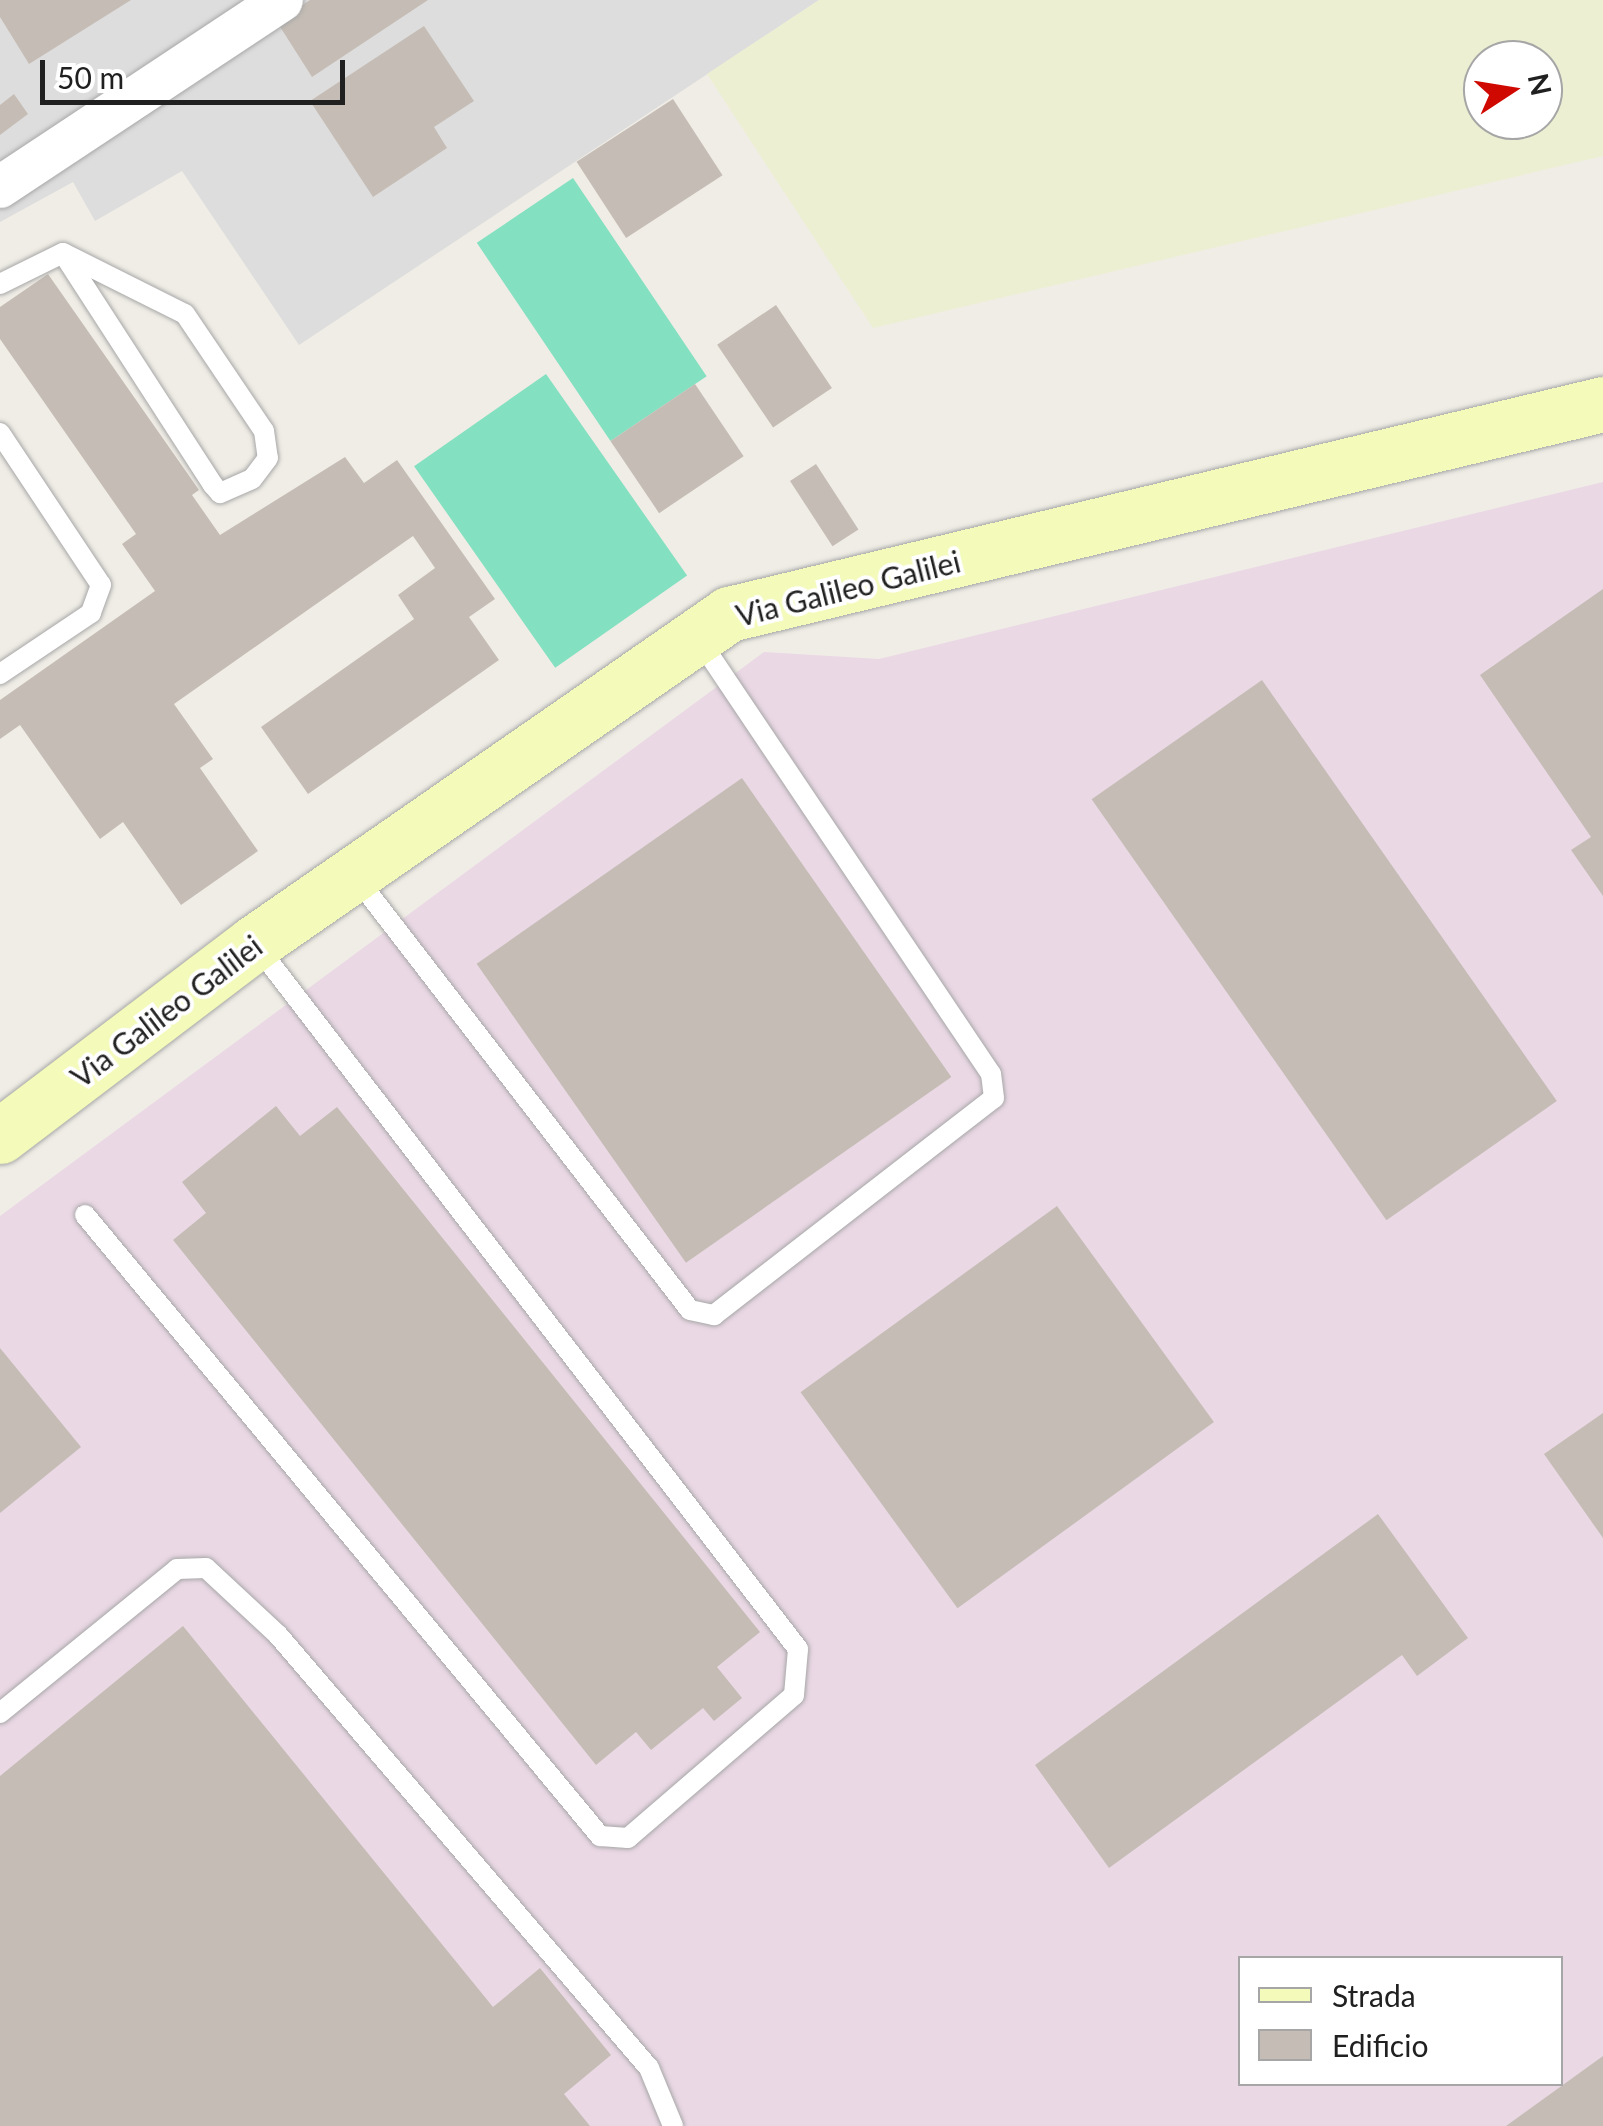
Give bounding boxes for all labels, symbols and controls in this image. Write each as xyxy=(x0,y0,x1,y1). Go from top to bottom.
scale bar xyxy=(45,40,350,102)
north arrow xyxy=(1463,40,1563,140)
text: 50 m xyxy=(57,59,124,95)
text: N xyxy=(1522,70,1559,98)
street label: Via Galileo Galilei xyxy=(732,543,964,633)
street label: Via Galileo Galilei xyxy=(63,927,269,1095)
legend xyxy=(1238,1956,1563,2086)
text: Strada xyxy=(1332,1977,1416,2013)
text: Edificio xyxy=(1332,2027,1428,2063)

